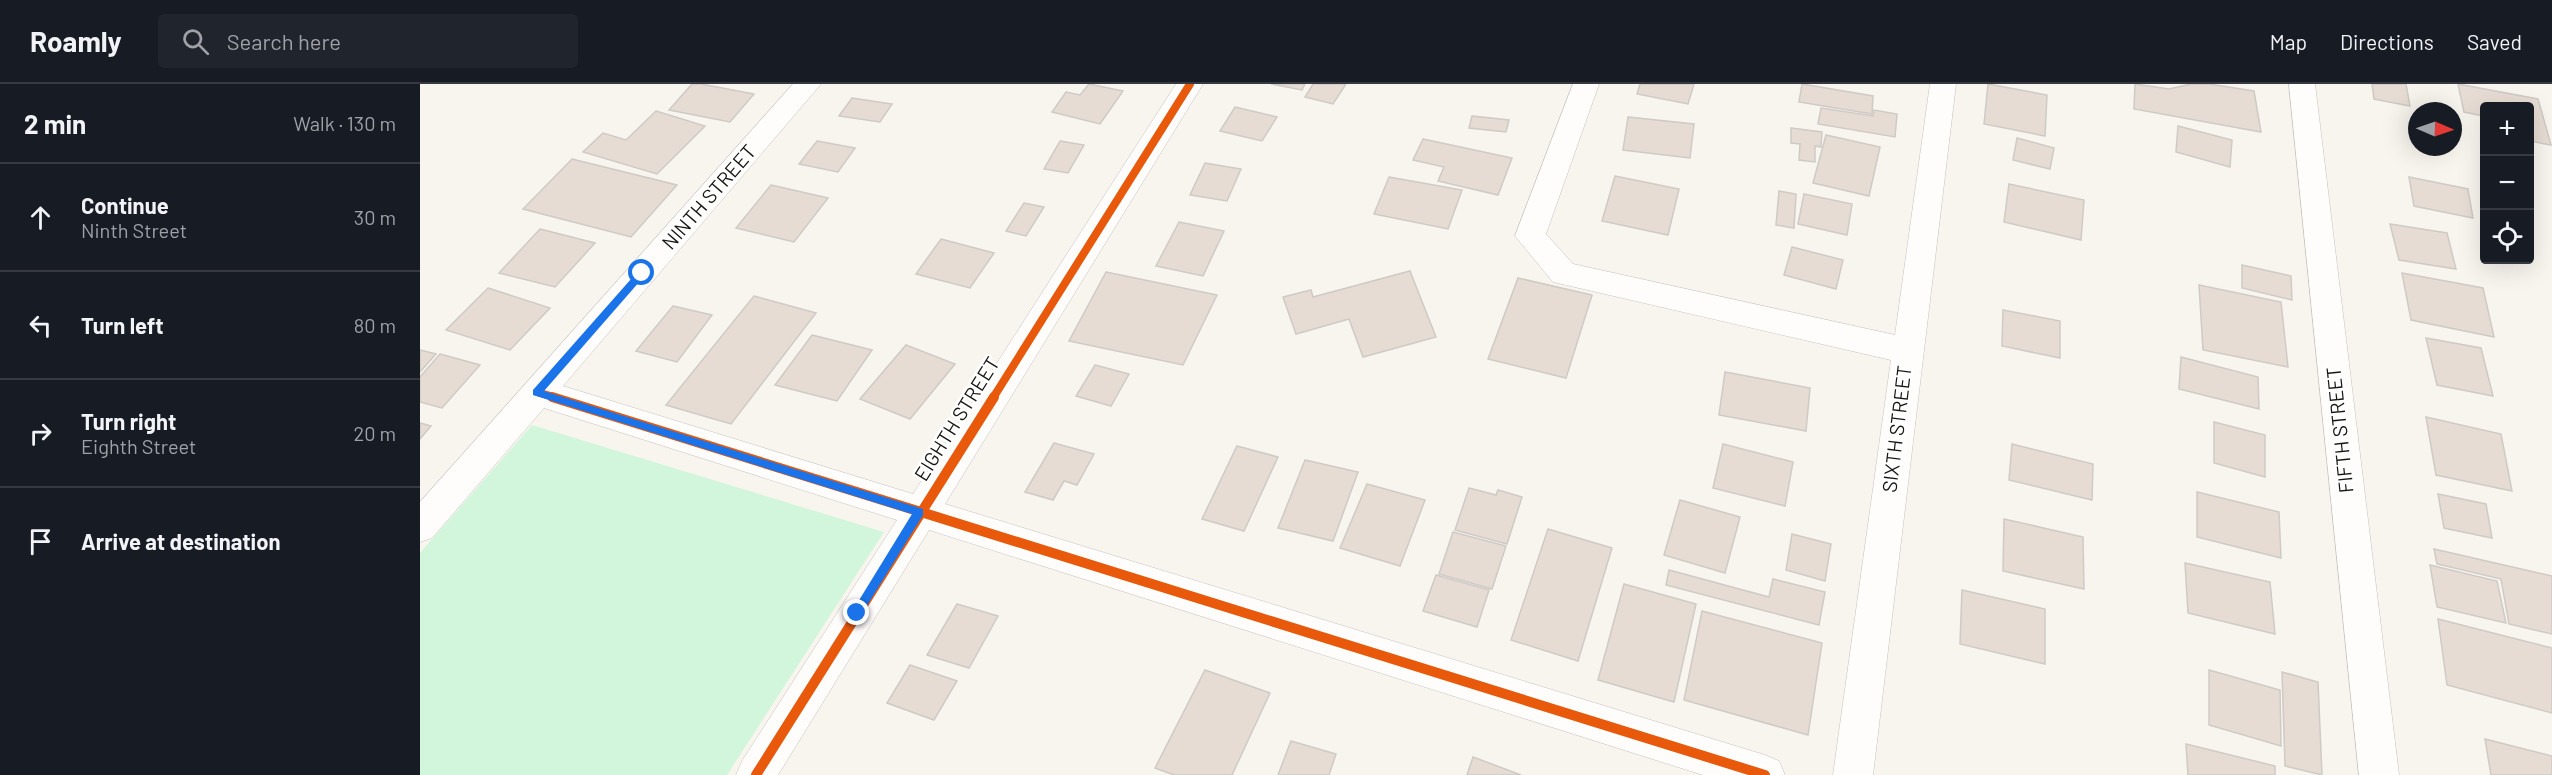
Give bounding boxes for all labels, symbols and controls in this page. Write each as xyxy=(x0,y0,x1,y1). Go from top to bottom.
search box xyxy=(158,14,578,68)
text: Roamly xyxy=(30,24,122,58)
icon: search xyxy=(179,25,212,58)
text: Search here xyxy=(227,28,341,54)
text: Map xyxy=(2270,29,2307,54)
text: Directions xyxy=(2340,29,2434,54)
text: Saved xyxy=(2467,29,2522,54)
north arrow xyxy=(2408,102,2462,156)
map controls xyxy=(2480,102,2534,264)
button: + xyxy=(2480,102,2534,156)
text: 2 min xyxy=(24,108,86,139)
text: Walk · 130 m xyxy=(293,111,396,135)
street label: NINTH STREET xyxy=(656,139,760,254)
button: − xyxy=(2480,156,2534,210)
text: Continue xyxy=(81,192,169,218)
icon: ahead xyxy=(24,201,57,234)
text: 30 m xyxy=(354,205,396,229)
button: locate xyxy=(2480,210,2534,264)
text: Ninth Street xyxy=(81,218,187,242)
route start xyxy=(628,259,654,285)
icon: left xyxy=(24,309,57,342)
text: Turn left xyxy=(81,312,164,338)
text: 80 m xyxy=(354,313,396,337)
street label: EIGHTH STREET xyxy=(908,352,1004,485)
street label: SIXTH STREET xyxy=(1876,364,1916,494)
street label: FIFTH STREET xyxy=(2320,366,2358,494)
text: Turn right xyxy=(81,408,176,434)
icon: right xyxy=(24,417,57,450)
text: 20 m xyxy=(353,421,396,445)
text: Eighth Street xyxy=(81,434,196,458)
icon: arrive xyxy=(24,525,57,558)
text: Arrive at destination xyxy=(81,528,280,554)
route end xyxy=(843,599,869,625)

